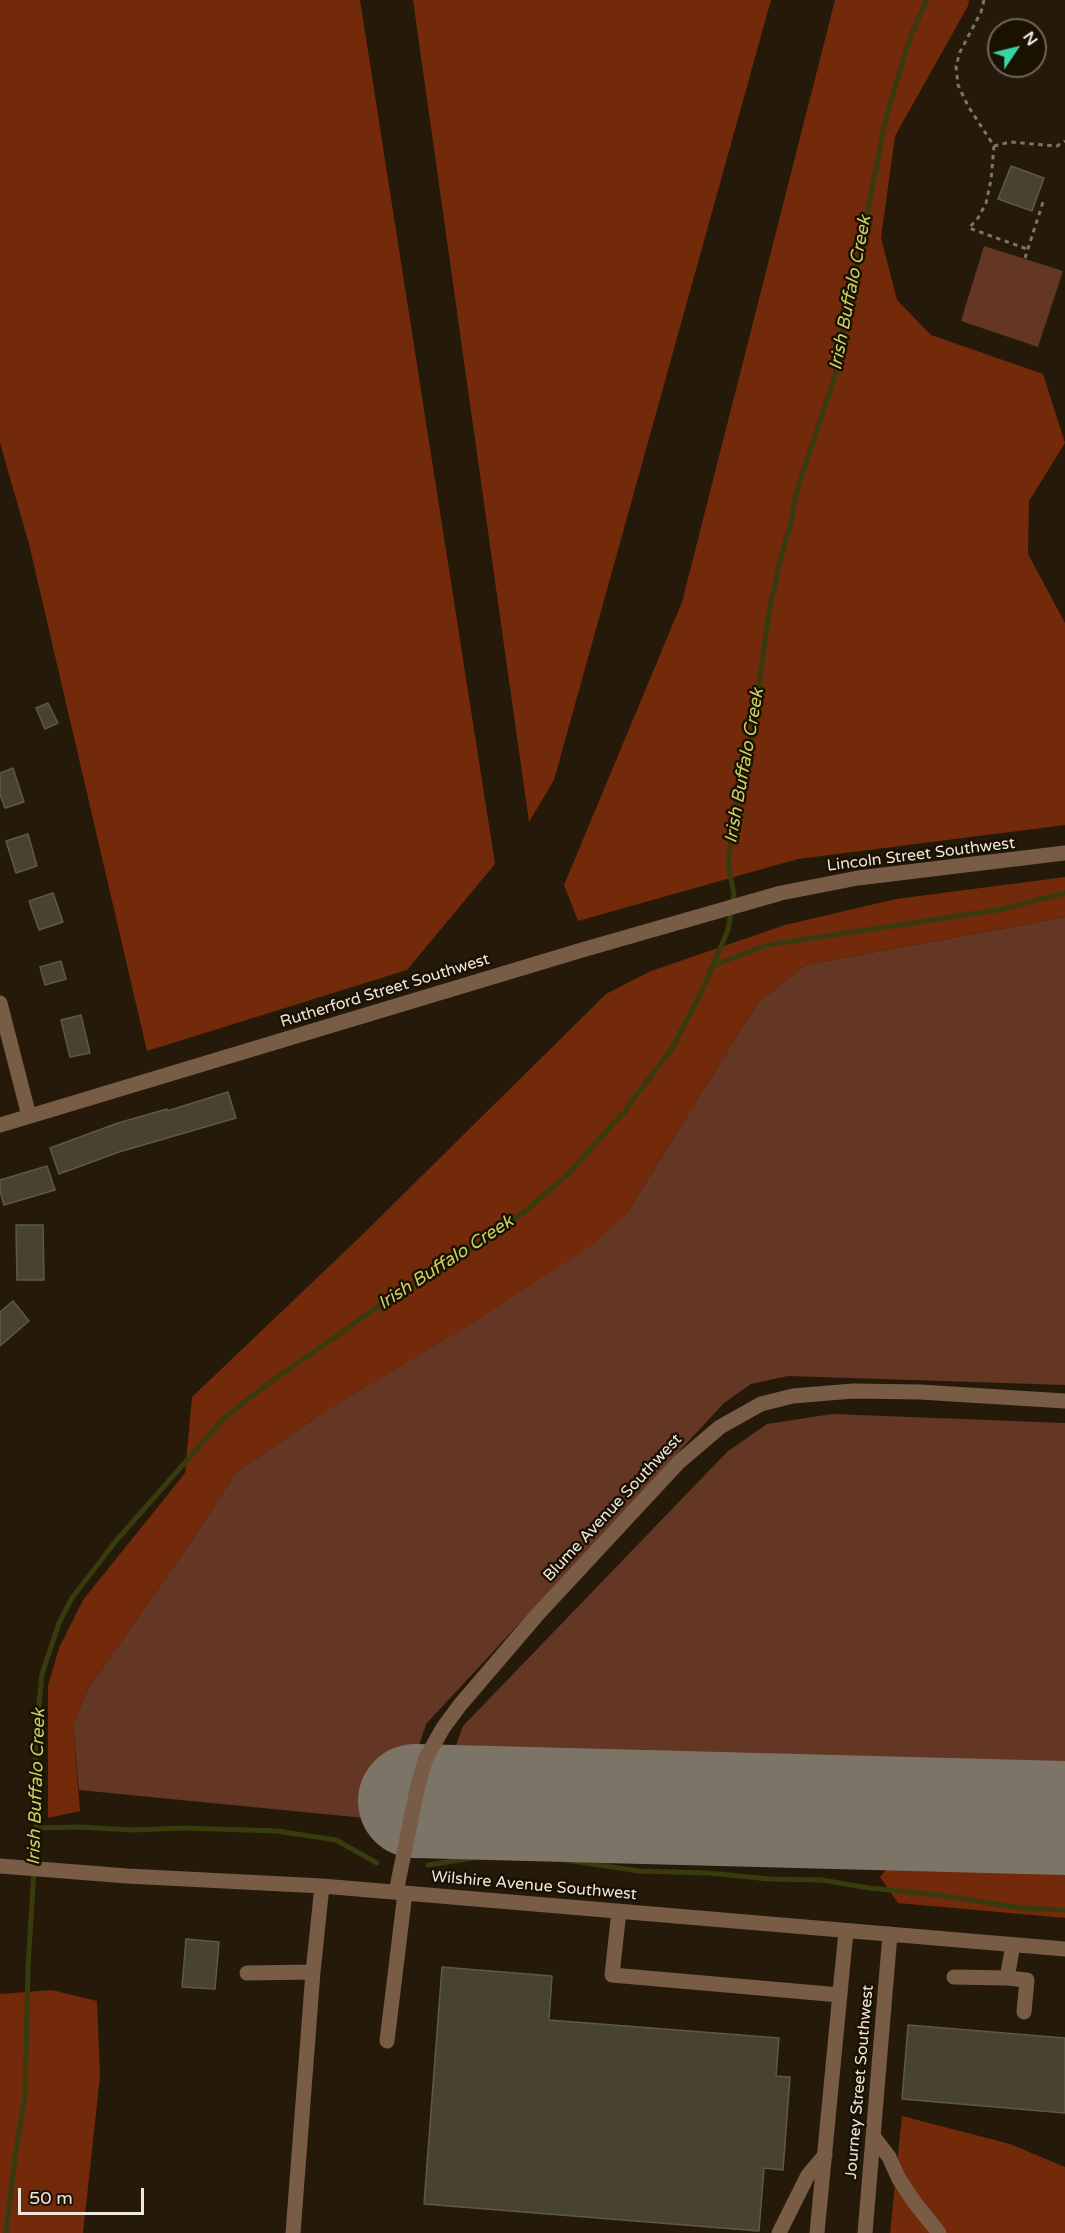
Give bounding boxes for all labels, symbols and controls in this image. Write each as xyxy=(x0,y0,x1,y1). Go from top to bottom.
north arrow xyxy=(987,18,1047,78)
text: N xyxy=(1018,28,1042,50)
water label: Irish Buffalo Creek xyxy=(825,214,877,372)
water label: Irish Buffalo Creek xyxy=(721,687,769,845)
street label: Lincoln Street Southwest xyxy=(826,834,1016,876)
street label: Rutherford Street Southwest xyxy=(278,950,492,1032)
water label: Irish Buffalo Creek xyxy=(374,1211,518,1315)
street label: Blume Avenue Southwest xyxy=(540,1430,686,1586)
water label: Irish Buffalo Creek xyxy=(23,1708,51,1866)
street label: Wilshire Avenue Southwest xyxy=(430,1867,638,1905)
street label: Journey Street Southwest xyxy=(842,1984,878,2180)
scale bar xyxy=(21,2176,147,2214)
text: 50 m xyxy=(29,2187,73,2209)

